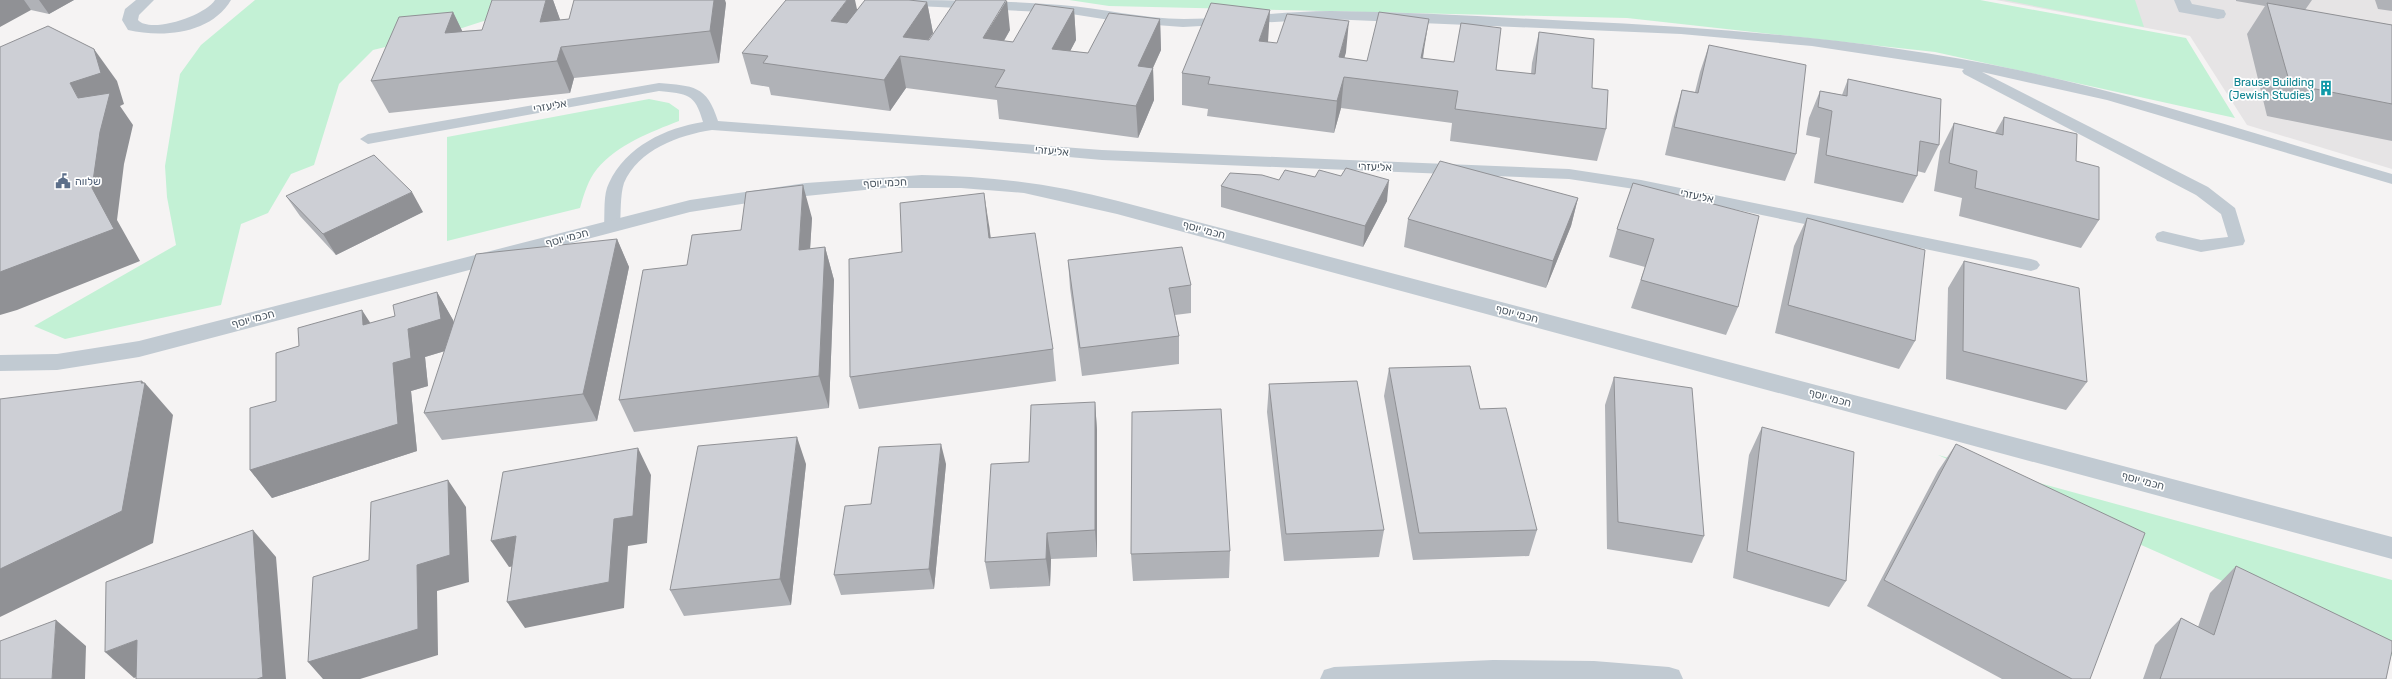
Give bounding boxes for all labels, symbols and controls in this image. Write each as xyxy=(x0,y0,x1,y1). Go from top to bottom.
place label: Brause Building (Jewish Studies) xyxy=(2229,76,2314,102)
building icon: Brause Building (Jewish Studies) xyxy=(2317,79,2335,97)
street label: אליעזרי xyxy=(532,97,568,115)
street label: אליעזרי xyxy=(1035,143,1069,159)
street label: אליעזרי xyxy=(1358,160,1392,174)
public building icon: שלווה xyxy=(54,172,72,190)
place label: שלווה xyxy=(75,175,101,188)
street label: חכמי יוסף xyxy=(863,175,907,191)
street label: אליעזרי xyxy=(1679,186,1715,206)
street label: חכמי יוסף xyxy=(1181,218,1227,242)
street label: חכמי יוסף xyxy=(544,226,590,250)
street label: חכמי יוסף xyxy=(1494,302,1540,326)
street label: חכמי יוסף xyxy=(230,307,276,331)
street label: חכמי יוסף xyxy=(1807,386,1853,410)
street label: חכמי יוסף xyxy=(2120,469,2166,493)

